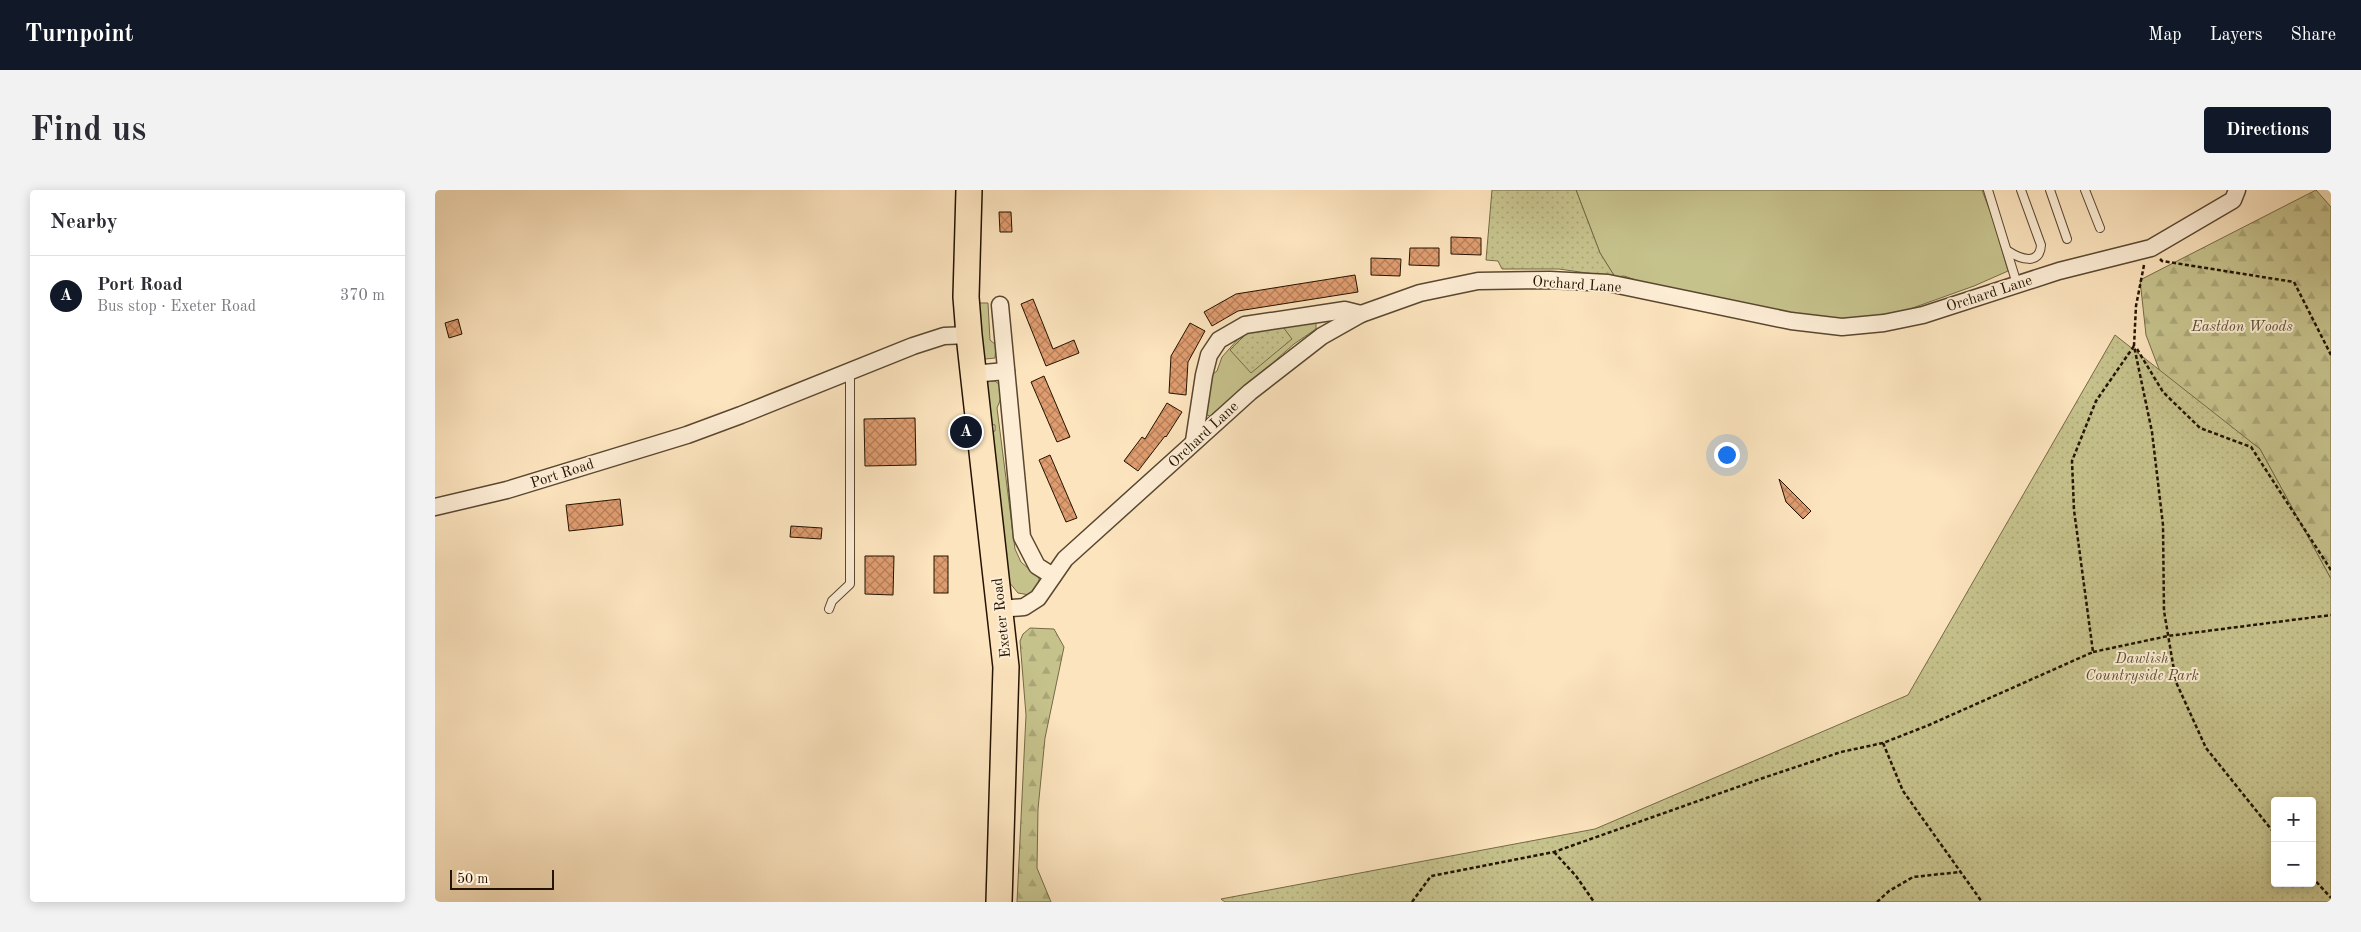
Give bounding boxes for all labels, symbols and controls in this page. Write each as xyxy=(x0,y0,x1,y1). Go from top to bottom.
text: Turnpoint xyxy=(25,23,133,47)
text: Map xyxy=(2148,26,2182,44)
text: Layers xyxy=(2210,26,2262,44)
text: Share xyxy=(2290,26,2336,44)
button: Directions xyxy=(2204,107,2331,153)
text: Find us xyxy=(30,113,146,148)
text: Nearby xyxy=(50,212,118,233)
street label: Orchard Lane xyxy=(1945,273,2034,315)
street label: Orchard Lane xyxy=(1532,275,1622,296)
text: Port Road xyxy=(97,276,183,295)
text: A xyxy=(60,288,72,304)
text: 370 m xyxy=(340,288,385,304)
text: Bus stop · Exeter Road xyxy=(97,299,256,315)
park label: Eastdon Woods xyxy=(2190,320,2293,335)
street label: Orchard Lane xyxy=(1166,399,1242,471)
pin: A xyxy=(950,413,982,451)
your location xyxy=(1714,442,1740,468)
street label: Port Road xyxy=(529,457,596,492)
street label: Exeter Road xyxy=(991,577,1014,659)
park label: Dawlish Countryside Park xyxy=(2085,652,2199,684)
map controls xyxy=(2271,797,2316,887)
button: + xyxy=(2271,797,2316,842)
button: − xyxy=(2271,842,2316,887)
scale bar xyxy=(450,867,554,890)
text: 50 m xyxy=(457,872,488,886)

